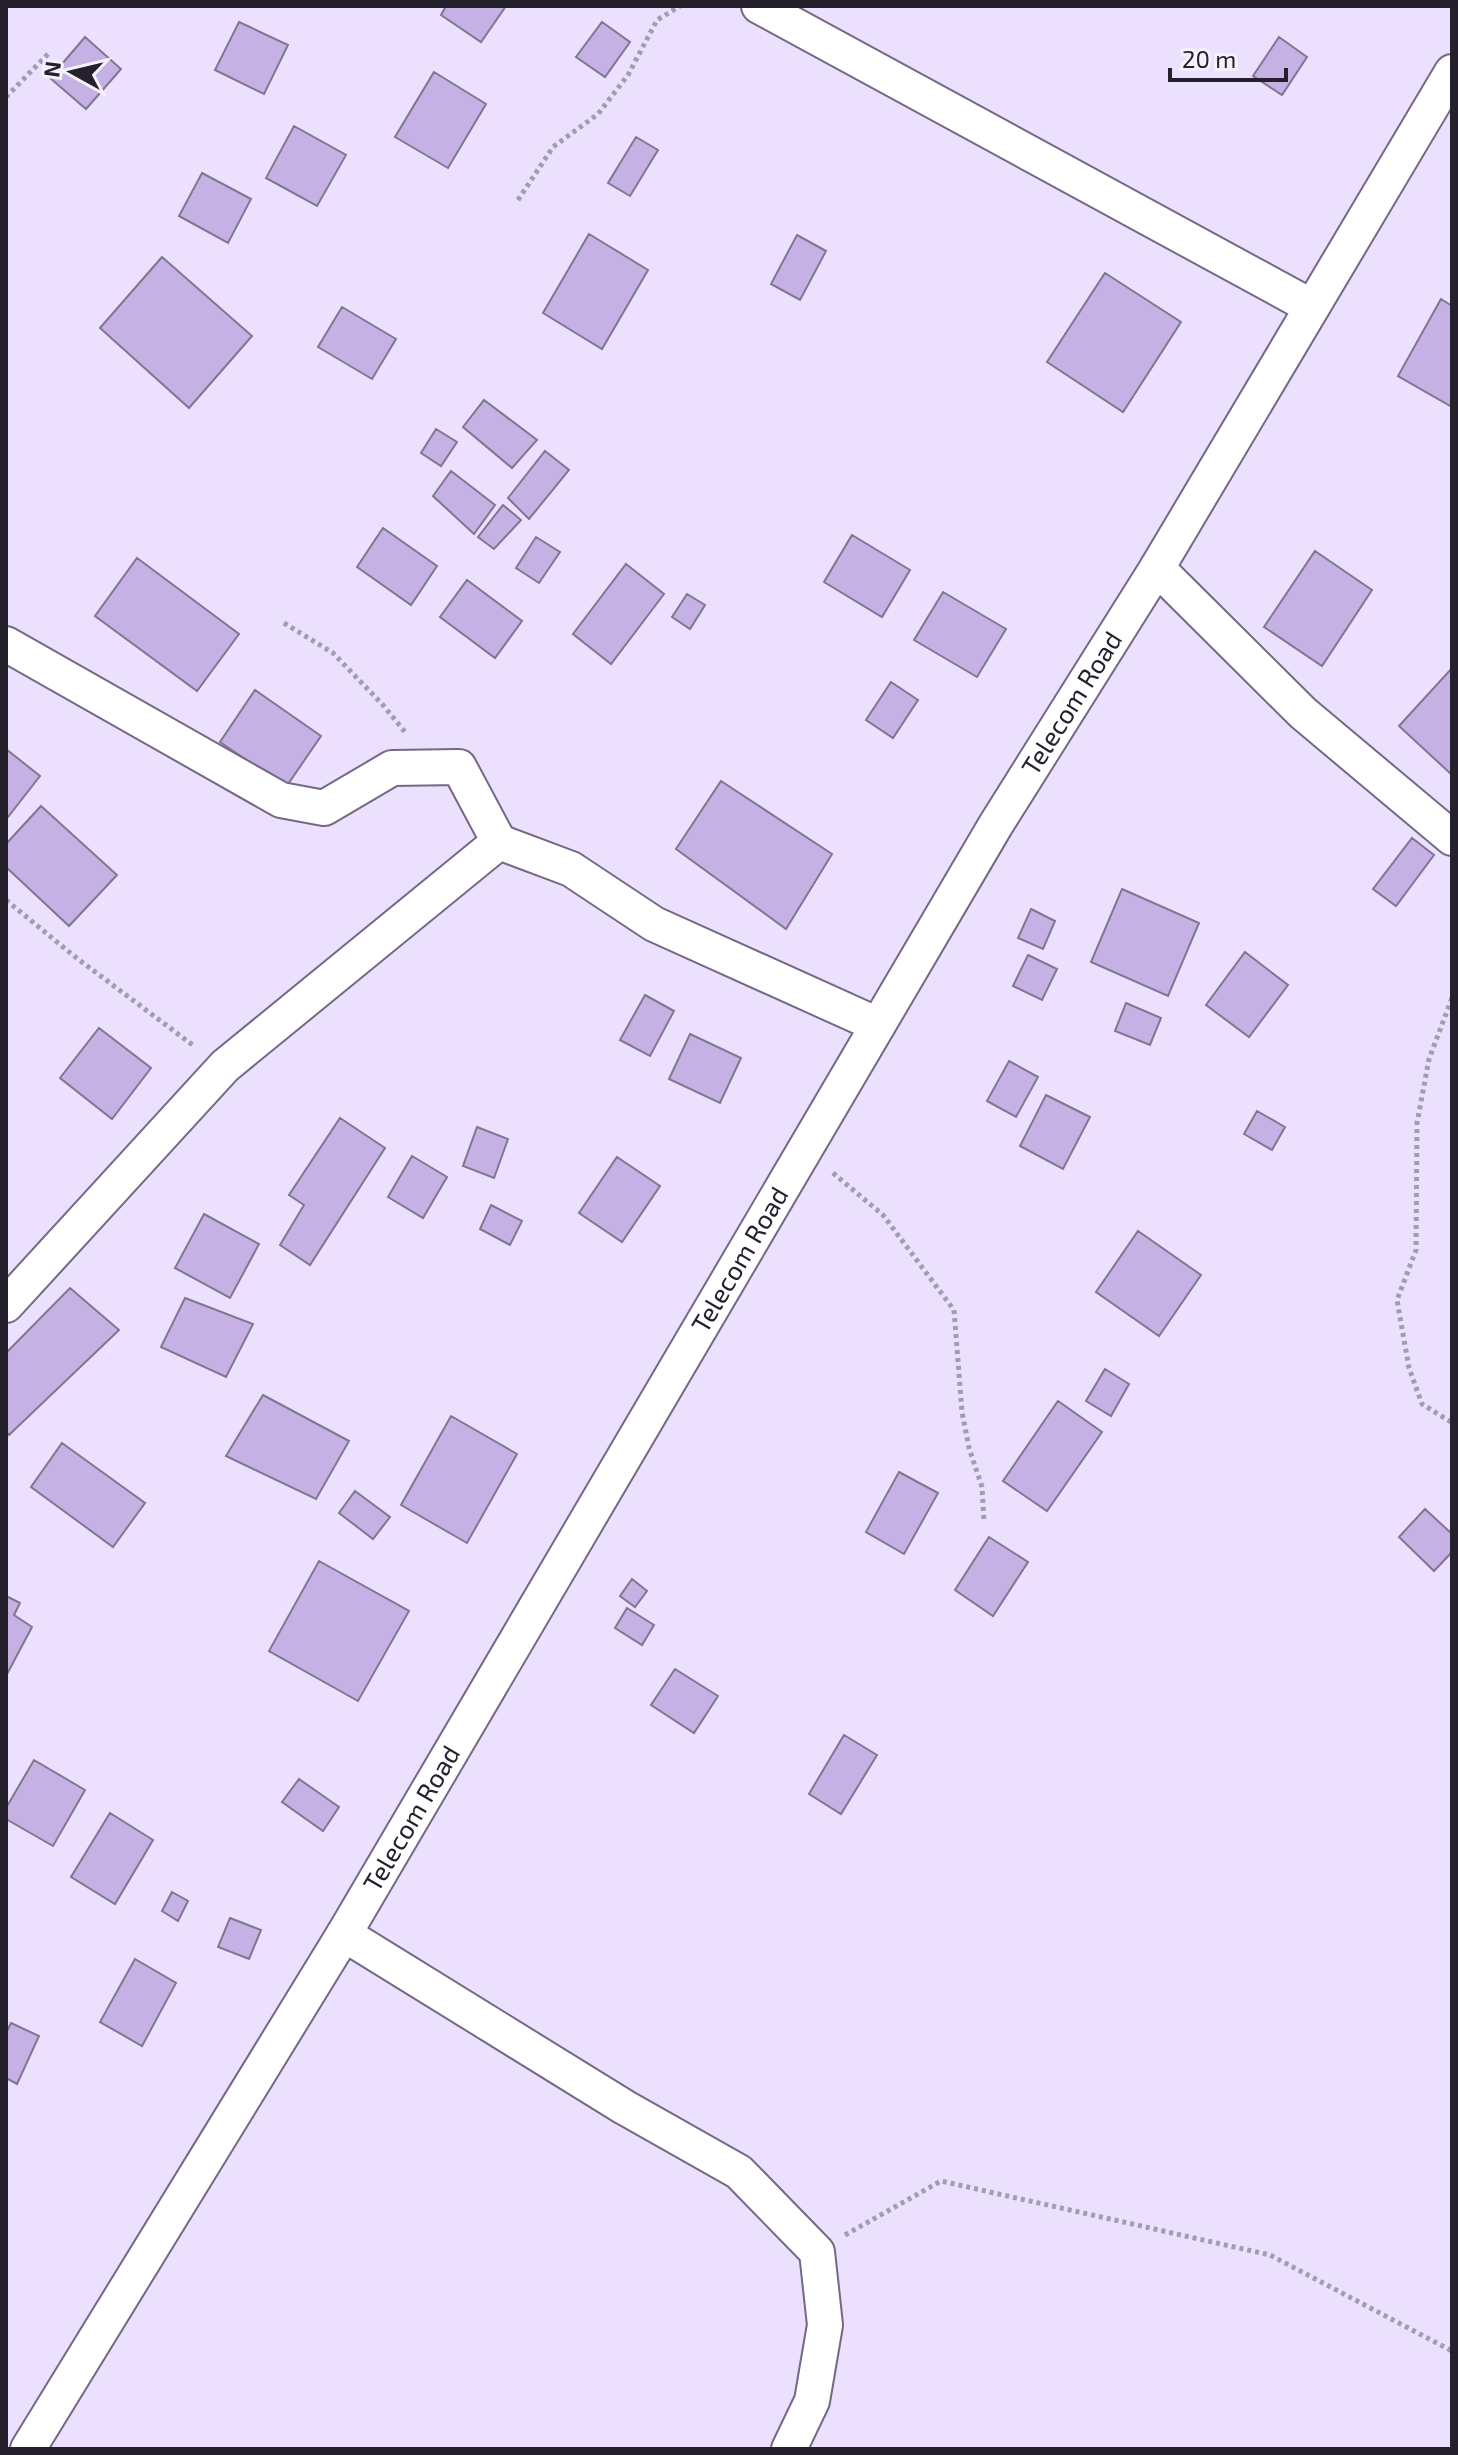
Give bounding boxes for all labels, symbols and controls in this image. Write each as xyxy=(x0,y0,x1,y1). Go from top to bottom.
north arrow xyxy=(32,32,112,112)
scale bar xyxy=(1170,32,1286,82)
text: 20 m xyxy=(1182,44,1236,73)
text: N xyxy=(37,59,65,79)
street label: Telecom Road xyxy=(1014,625,1127,780)
street label: Telecom Road xyxy=(684,1181,794,1338)
street label: Telecom Road xyxy=(356,1739,465,1896)

